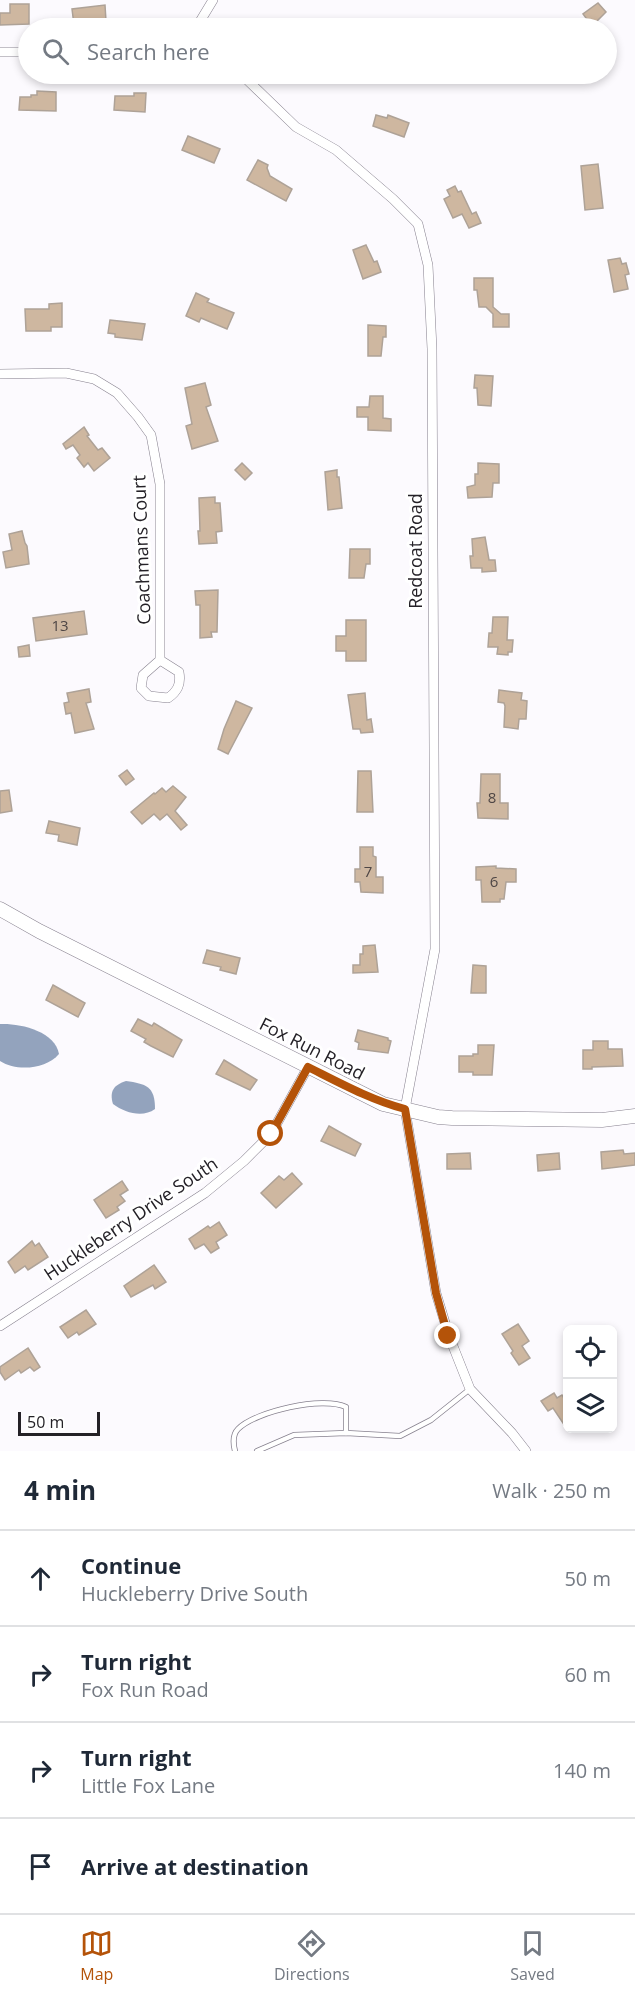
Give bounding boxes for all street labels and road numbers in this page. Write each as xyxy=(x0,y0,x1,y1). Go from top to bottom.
street label: Coachmans Court xyxy=(126,475,156,625)
street label: Redcoat Road xyxy=(403,493,427,609)
street label: Fox Run Road xyxy=(256,1011,369,1085)
street label: Huckleberry Drive South xyxy=(39,1151,222,1285)

